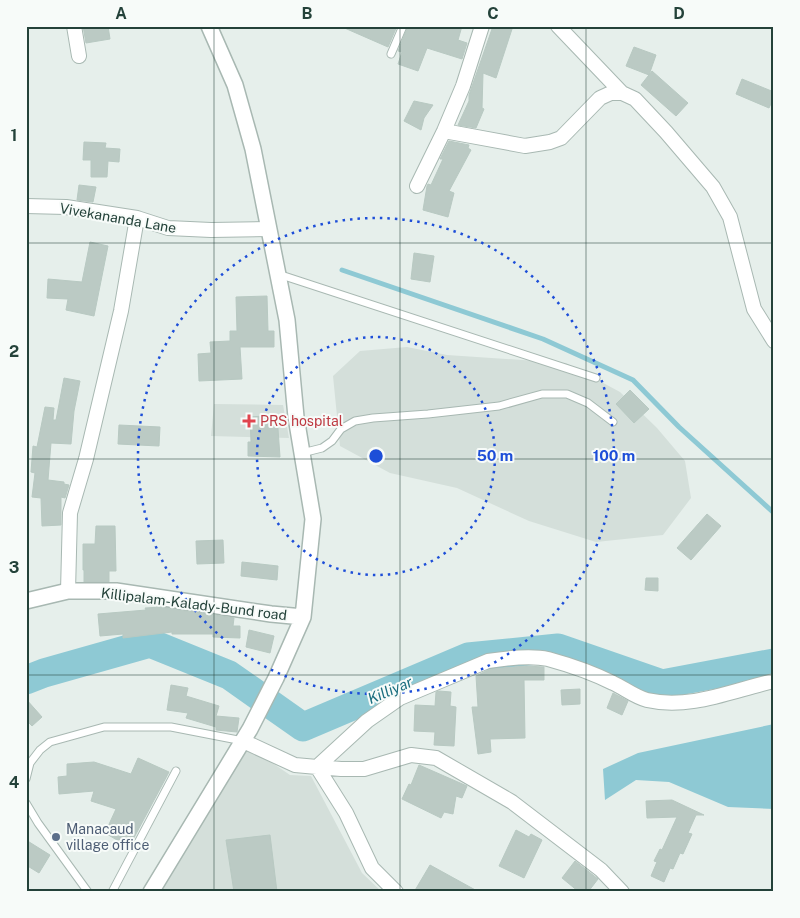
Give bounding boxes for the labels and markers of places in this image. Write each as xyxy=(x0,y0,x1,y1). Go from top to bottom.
place label: PRS hospital xyxy=(260,413,343,429)
marker: PRS hospital xyxy=(242,414,256,428)
centre of rings xyxy=(367,447,385,465)
place label: Manacaud village office xyxy=(66,821,149,853)
marker: Manacaud village office xyxy=(50,831,62,843)

